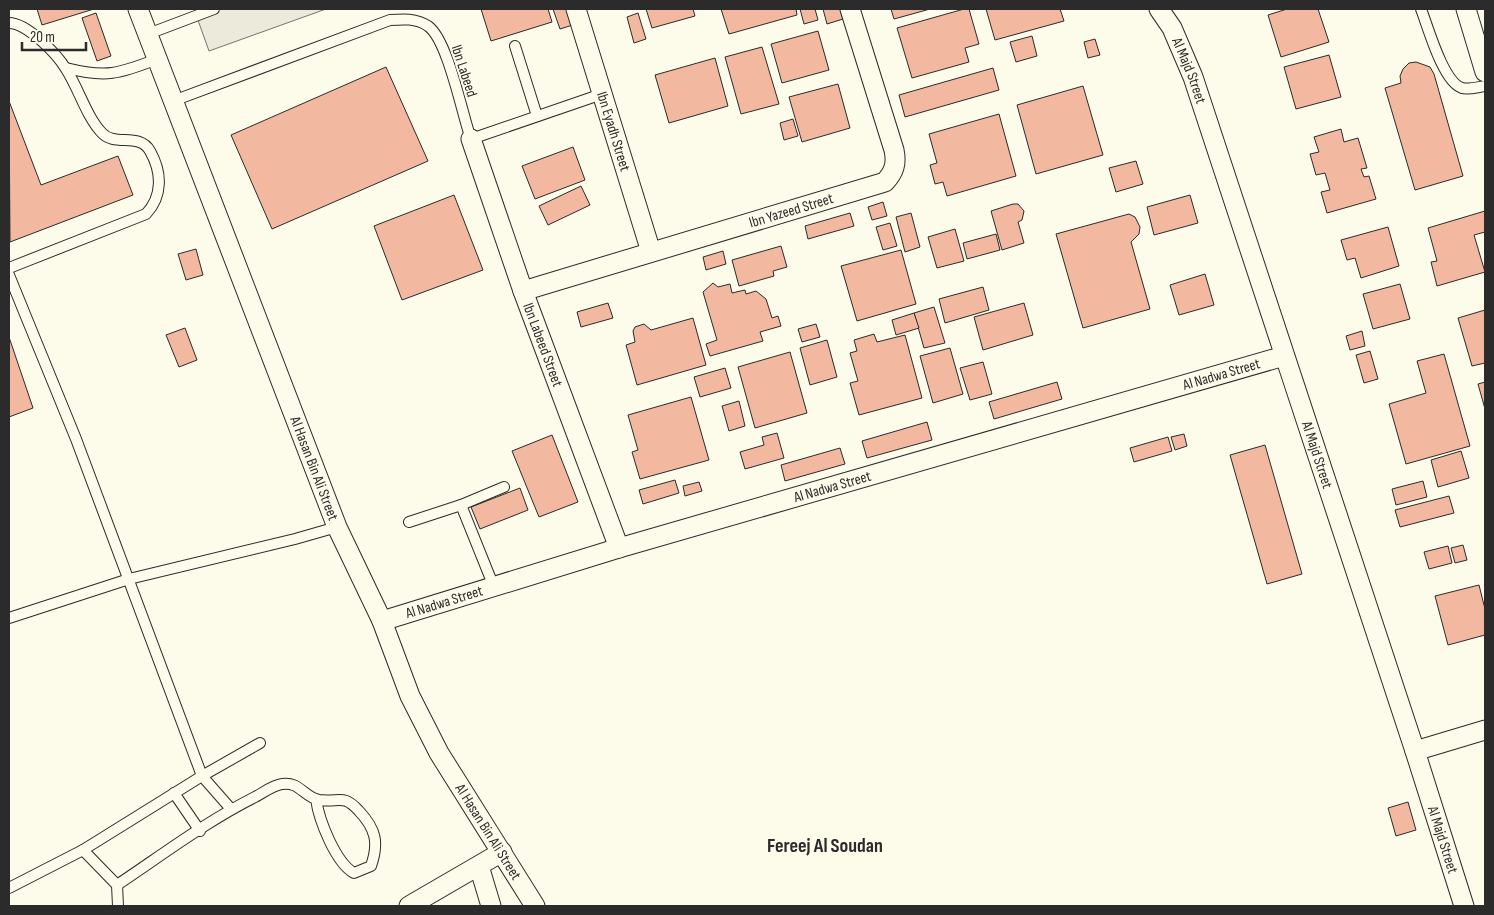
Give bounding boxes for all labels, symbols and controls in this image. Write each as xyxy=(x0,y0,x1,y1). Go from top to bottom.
scale bar xyxy=(22,20,86,52)
text: 20 m xyxy=(30,28,55,47)
street label: Al Majd Street xyxy=(1167,34,1211,106)
street label: Ibn Labeed xyxy=(447,42,481,100)
street label: Ibn Eyadh Street xyxy=(593,89,635,174)
street label: Ibn Yazeed Street xyxy=(747,188,836,232)
street label: Ibn Labeed Street xyxy=(519,300,568,390)
street label: Al Nadwa Street xyxy=(1180,354,1263,395)
street label: Al Hasan Bin Ali Street xyxy=(285,413,343,523)
street label: Al Majd Street xyxy=(1297,418,1337,491)
street label: Al Nadwa Street xyxy=(790,466,874,507)
street label: Al Nadwa Street xyxy=(402,581,485,623)
street label: Al Hasan Bin Ali Street xyxy=(451,779,526,884)
street label: Al Majd Street xyxy=(1423,803,1463,876)
district label: Fereej Al Soudan xyxy=(767,834,883,858)

